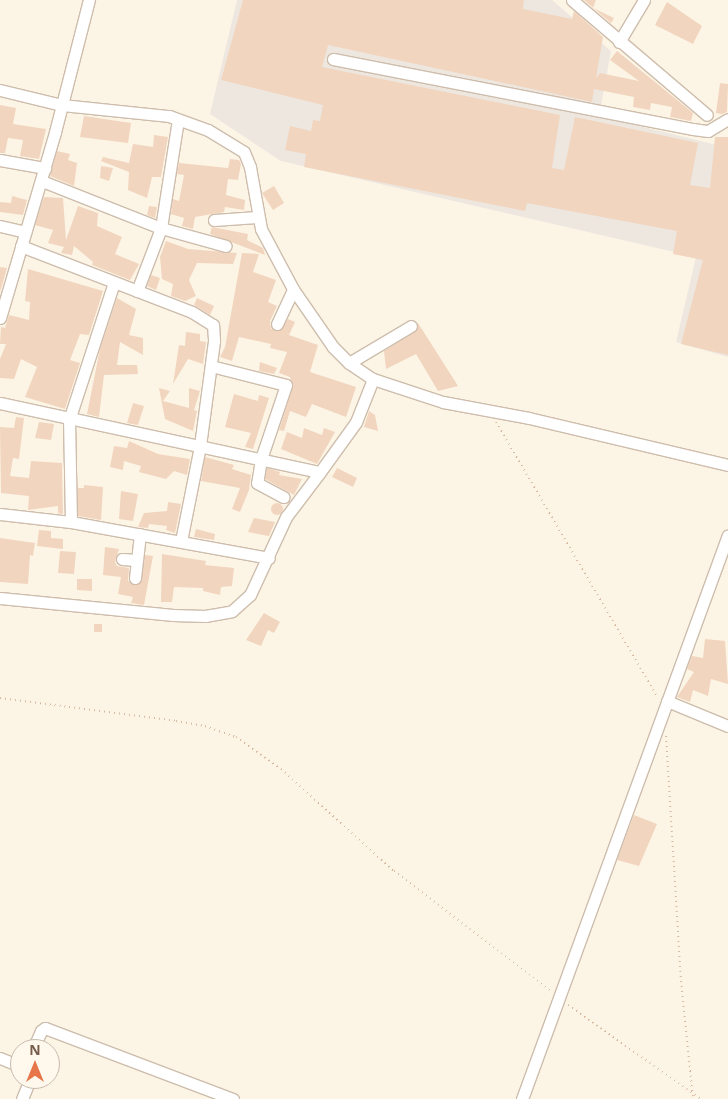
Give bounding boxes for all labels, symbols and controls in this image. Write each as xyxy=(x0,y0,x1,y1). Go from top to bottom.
north arrow xyxy=(10,1039,60,1089)
text: N xyxy=(29,1040,41,1059)

